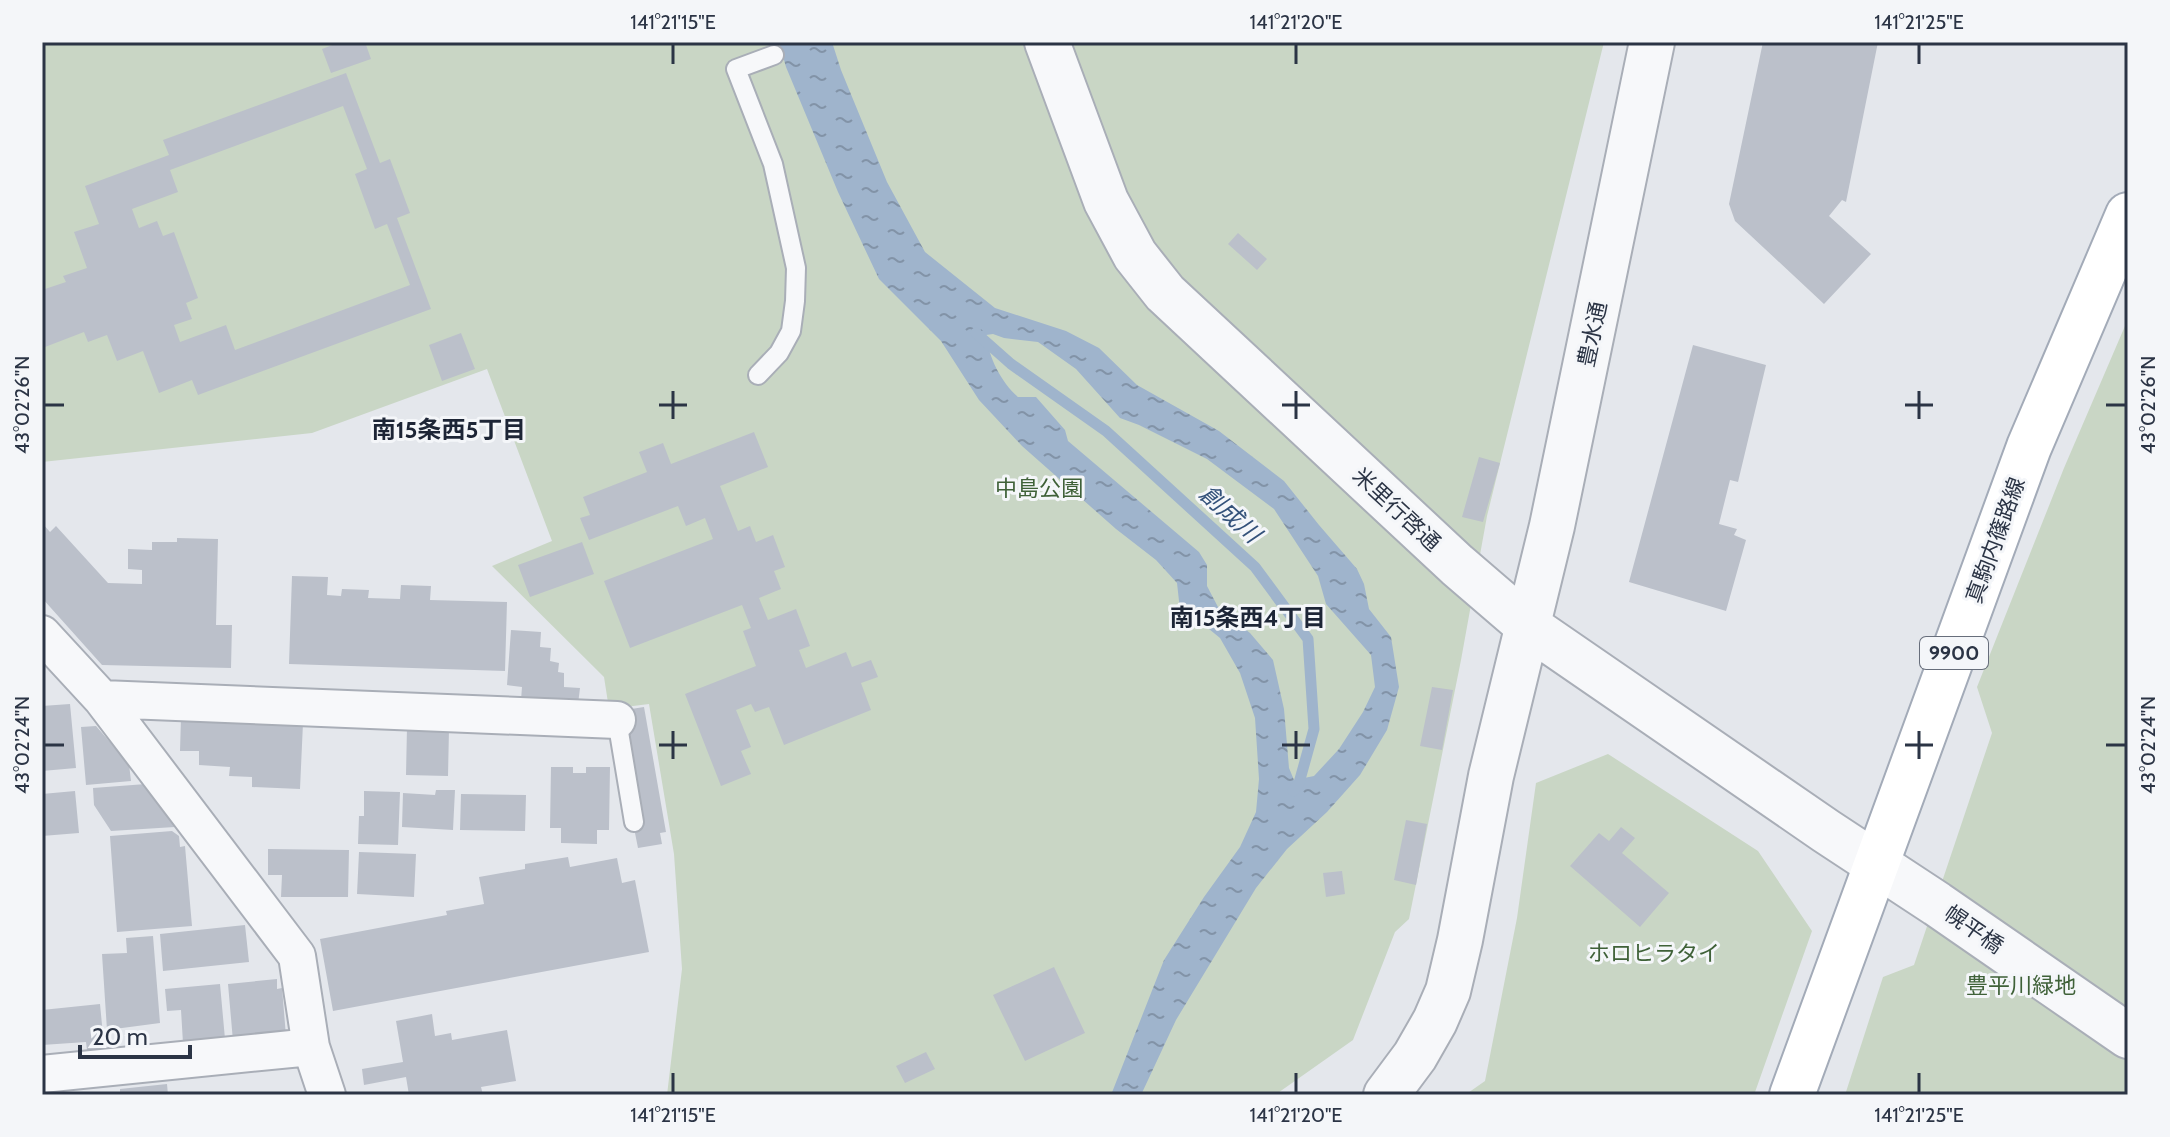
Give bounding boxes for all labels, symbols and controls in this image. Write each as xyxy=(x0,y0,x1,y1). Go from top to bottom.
text: 141°21'15"E xyxy=(630,10,716,34)
text: 141°21'20"E xyxy=(1250,10,1342,34)
text: 141°21'25"E xyxy=(1874,10,1964,34)
street label: 豊水通 xyxy=(1572,299,1613,369)
text: 43°02'26"N xyxy=(10,356,34,454)
text: 43°02'26"N xyxy=(2136,356,2160,454)
district label: 南15条西5丁目 xyxy=(372,415,526,444)
street label: 米里行啓通 xyxy=(1347,462,1446,557)
street label: 真駒内篠路線 xyxy=(1960,474,2031,607)
park label: 中島公園 xyxy=(995,475,1083,502)
water label: 創成川 xyxy=(1194,479,1269,551)
district label: 南15条西4丁目 xyxy=(1170,603,1326,632)
road number: 9900 xyxy=(1920,637,1988,669)
text: 43°02'24"N xyxy=(10,696,34,794)
text: 43°02'24"N xyxy=(2136,696,2160,794)
street label: 幌平橋 xyxy=(1939,899,2008,959)
park label: ホロヒラタイ xyxy=(1588,940,1720,967)
park label: 豊平川緑地 xyxy=(1966,972,2076,999)
scale bar xyxy=(80,1009,190,1059)
text: 20 m xyxy=(92,1022,148,1051)
text: 141°21'15"E xyxy=(630,1103,716,1127)
text: 141°21'20"E xyxy=(1250,1103,1342,1127)
text: 141°21'25"E xyxy=(1874,1103,1964,1127)

